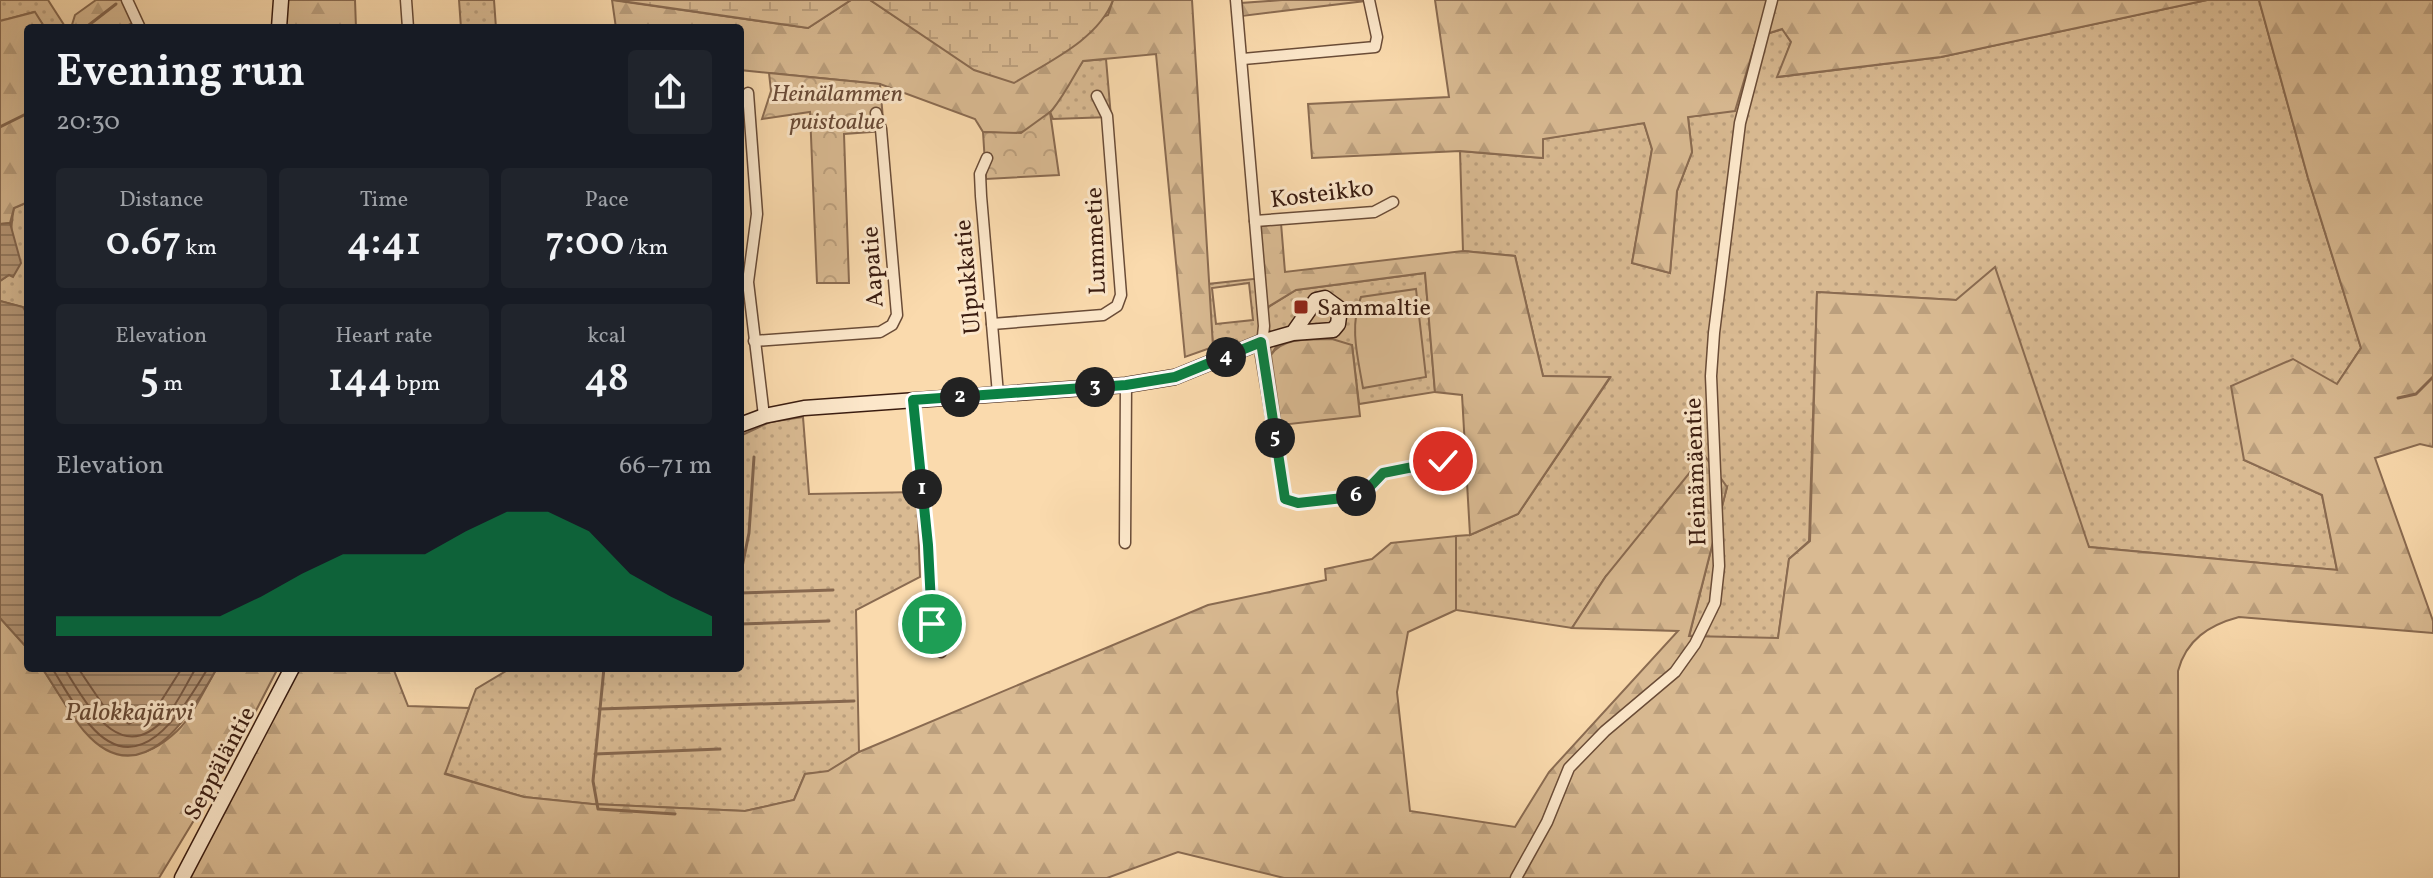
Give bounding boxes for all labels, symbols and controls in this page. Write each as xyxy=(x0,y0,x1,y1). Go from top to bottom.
text: Evening run xyxy=(56,43,305,104)
button: share xyxy=(628,50,712,134)
park label: Heinälammen puistoalue xyxy=(771,78,903,140)
text: 20:30 xyxy=(56,104,120,140)
street label: Kosteikko xyxy=(1269,172,1376,218)
text: Distance xyxy=(119,185,203,216)
text: Time xyxy=(360,185,408,216)
text: Pace xyxy=(585,185,629,216)
street label: Lummetie xyxy=(1078,186,1116,295)
text: 0.67 xyxy=(106,216,181,272)
text: 4:41 xyxy=(347,216,421,272)
text: 7:00 xyxy=(545,216,624,272)
street label: Ulpukkatie xyxy=(947,218,991,336)
street label: Aapatie xyxy=(854,225,894,309)
text: km xyxy=(181,233,217,264)
text: /km xyxy=(624,233,668,264)
place label: Sammaltie xyxy=(1317,292,1431,326)
marker: Sammaltie xyxy=(1292,298,1310,316)
text: Elevation xyxy=(116,321,207,352)
text: Heart rate xyxy=(335,321,433,352)
text: kcal xyxy=(587,321,626,352)
pin: 4 xyxy=(1206,337,1246,377)
text: 4 xyxy=(1219,341,1233,372)
text: 5 xyxy=(140,352,159,408)
text: 144 xyxy=(328,352,392,408)
text: 48 xyxy=(584,352,629,408)
pin: 3 xyxy=(1075,367,1115,407)
text: m xyxy=(159,369,183,400)
text: bpm xyxy=(392,369,440,400)
text: 3 xyxy=(1089,371,1101,402)
pin: 2 xyxy=(940,377,980,417)
text: 2 xyxy=(954,381,966,412)
street label: Heinämäentie xyxy=(1677,397,1717,547)
pin: 5 xyxy=(1255,418,1295,458)
text: 5 xyxy=(1270,422,1280,453)
pin xyxy=(1409,427,1477,495)
icon: check xyxy=(1421,439,1465,483)
text: Elevation xyxy=(56,448,164,484)
text: 66–71 m xyxy=(619,448,712,484)
pin: 1 xyxy=(902,469,942,509)
text: 1 xyxy=(918,473,926,504)
pin: 6 xyxy=(1336,476,1376,516)
text: 6 xyxy=(1350,480,1362,511)
pin xyxy=(898,590,966,658)
icon: arrive xyxy=(910,602,954,646)
water label: Palokkajärvi xyxy=(65,695,194,731)
street label: Seppäläntie xyxy=(177,701,265,827)

